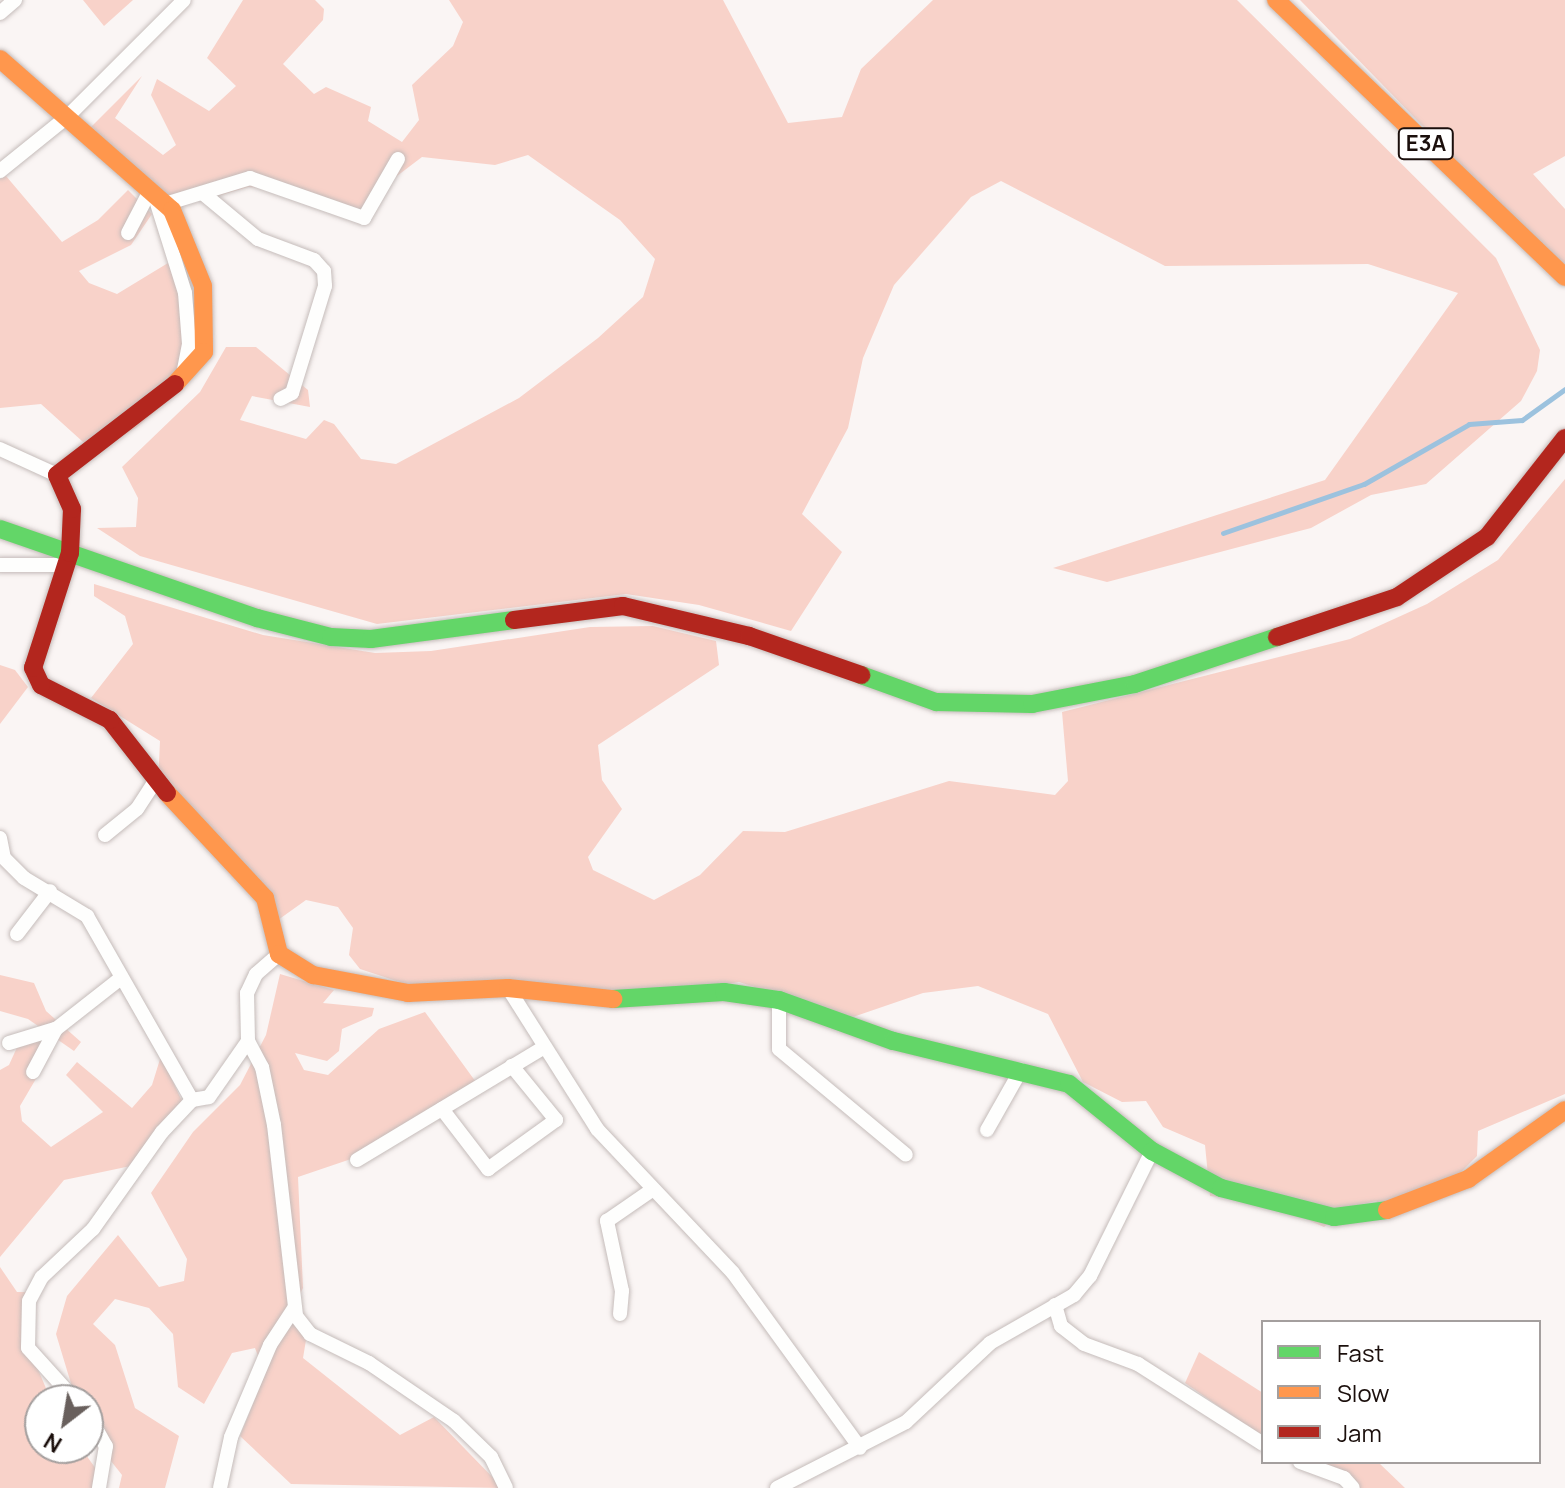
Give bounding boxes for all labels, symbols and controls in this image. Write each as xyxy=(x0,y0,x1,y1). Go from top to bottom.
road number: E3A xyxy=(1396,126,1456,162)
legend xyxy=(1261,1320,1541,1464)
text: Fast xyxy=(1337,1336,1384,1369)
text: Slow xyxy=(1337,1376,1390,1409)
north arrow xyxy=(24,1384,104,1464)
text: Jam xyxy=(1337,1416,1382,1449)
text: N xyxy=(38,1426,67,1460)

